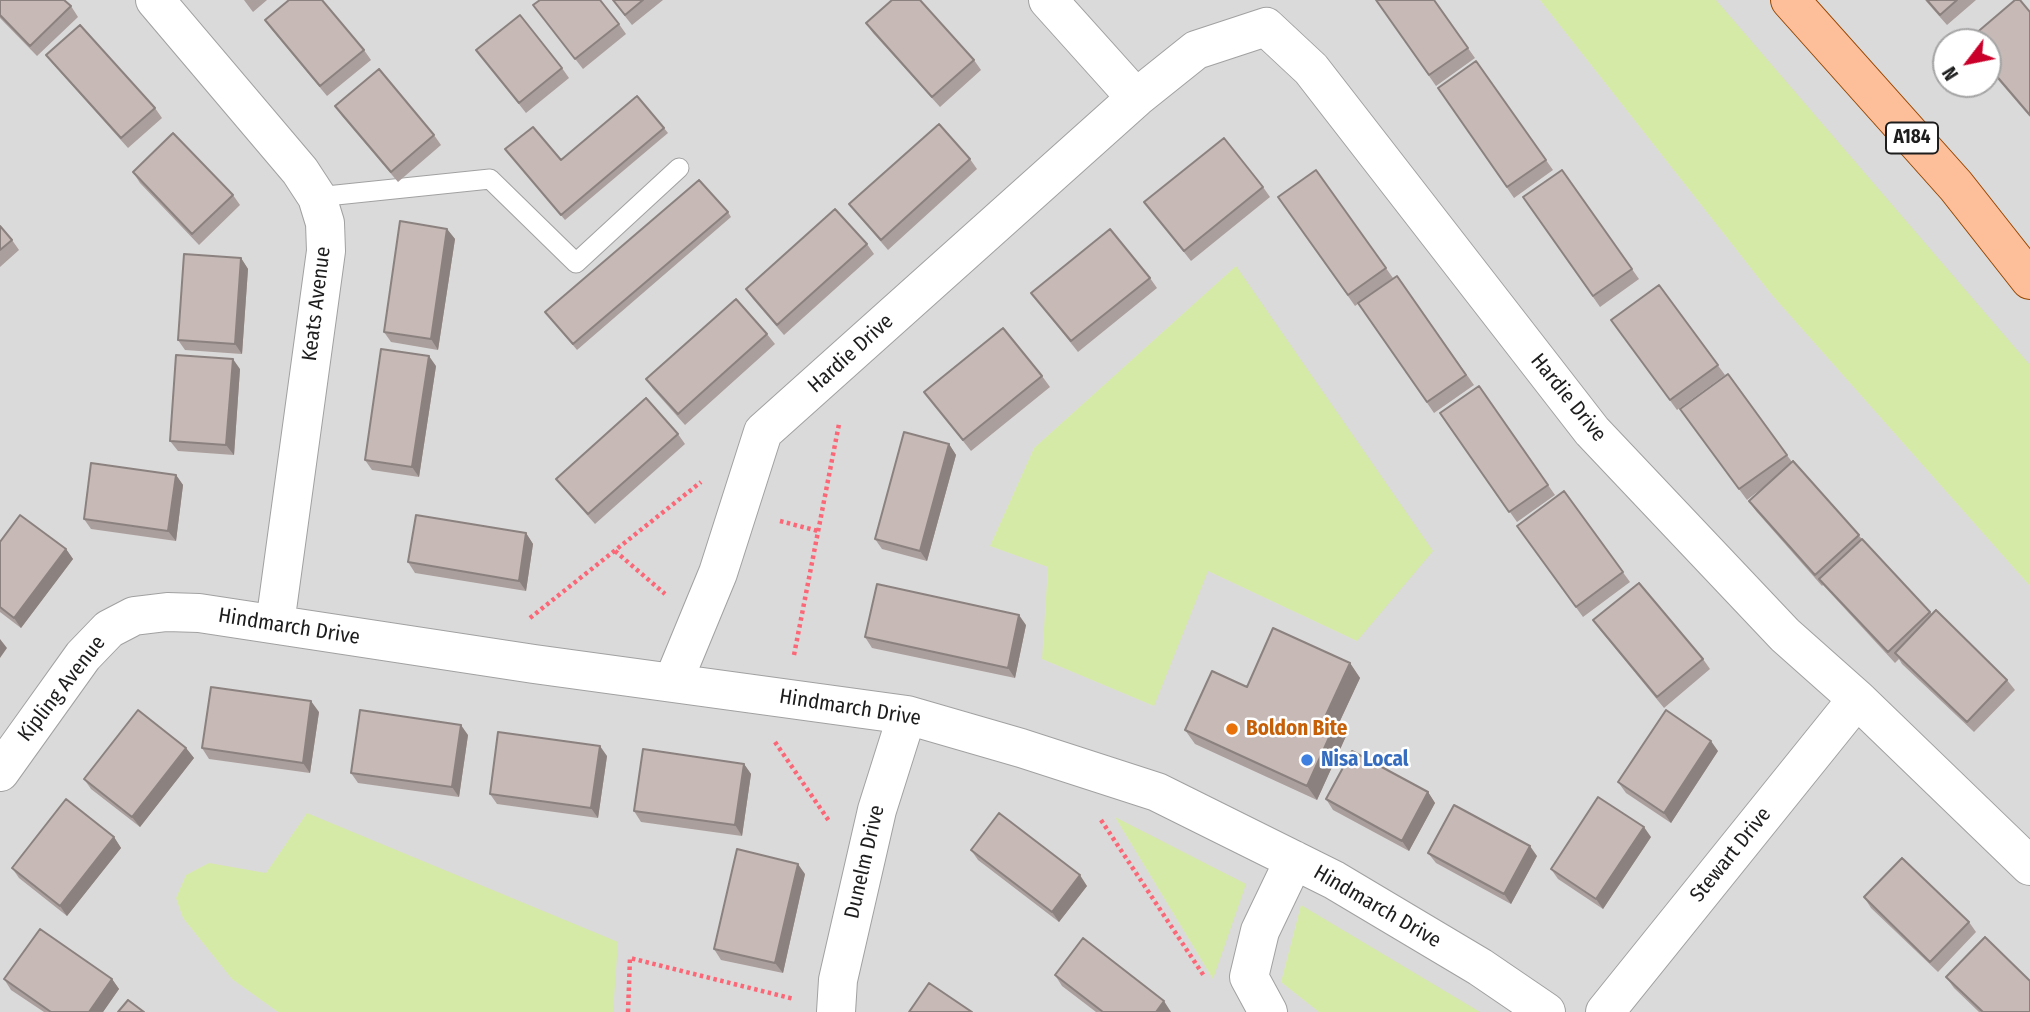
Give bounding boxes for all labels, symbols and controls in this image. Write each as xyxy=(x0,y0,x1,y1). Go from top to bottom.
north arrow xyxy=(1932,28,2002,98)
text: N xyxy=(1938,62,1963,84)
road number: A184 xyxy=(1886,122,1938,154)
street label: Keats Avenue xyxy=(297,245,337,363)
street label: Hardie Drive xyxy=(803,309,899,399)
street label: Hardie Drive xyxy=(1525,349,1611,447)
street label: Hindmarch Drive xyxy=(216,603,362,651)
street label: Kipling Avenue xyxy=(13,631,111,747)
street label: Hindmarch Drive xyxy=(777,684,923,732)
place label: Boldon Bite xyxy=(1246,716,1347,742)
marker: Boldon Bite xyxy=(1224,721,1240,737)
place label: Nisa Local xyxy=(1321,747,1408,773)
marker: Nisa Local xyxy=(1299,752,1315,768)
street label: Dunelm Drive xyxy=(840,803,890,921)
street label: Stewart Drive xyxy=(1685,803,1777,907)
street label: Hindmarch Drive xyxy=(1309,860,1445,954)

